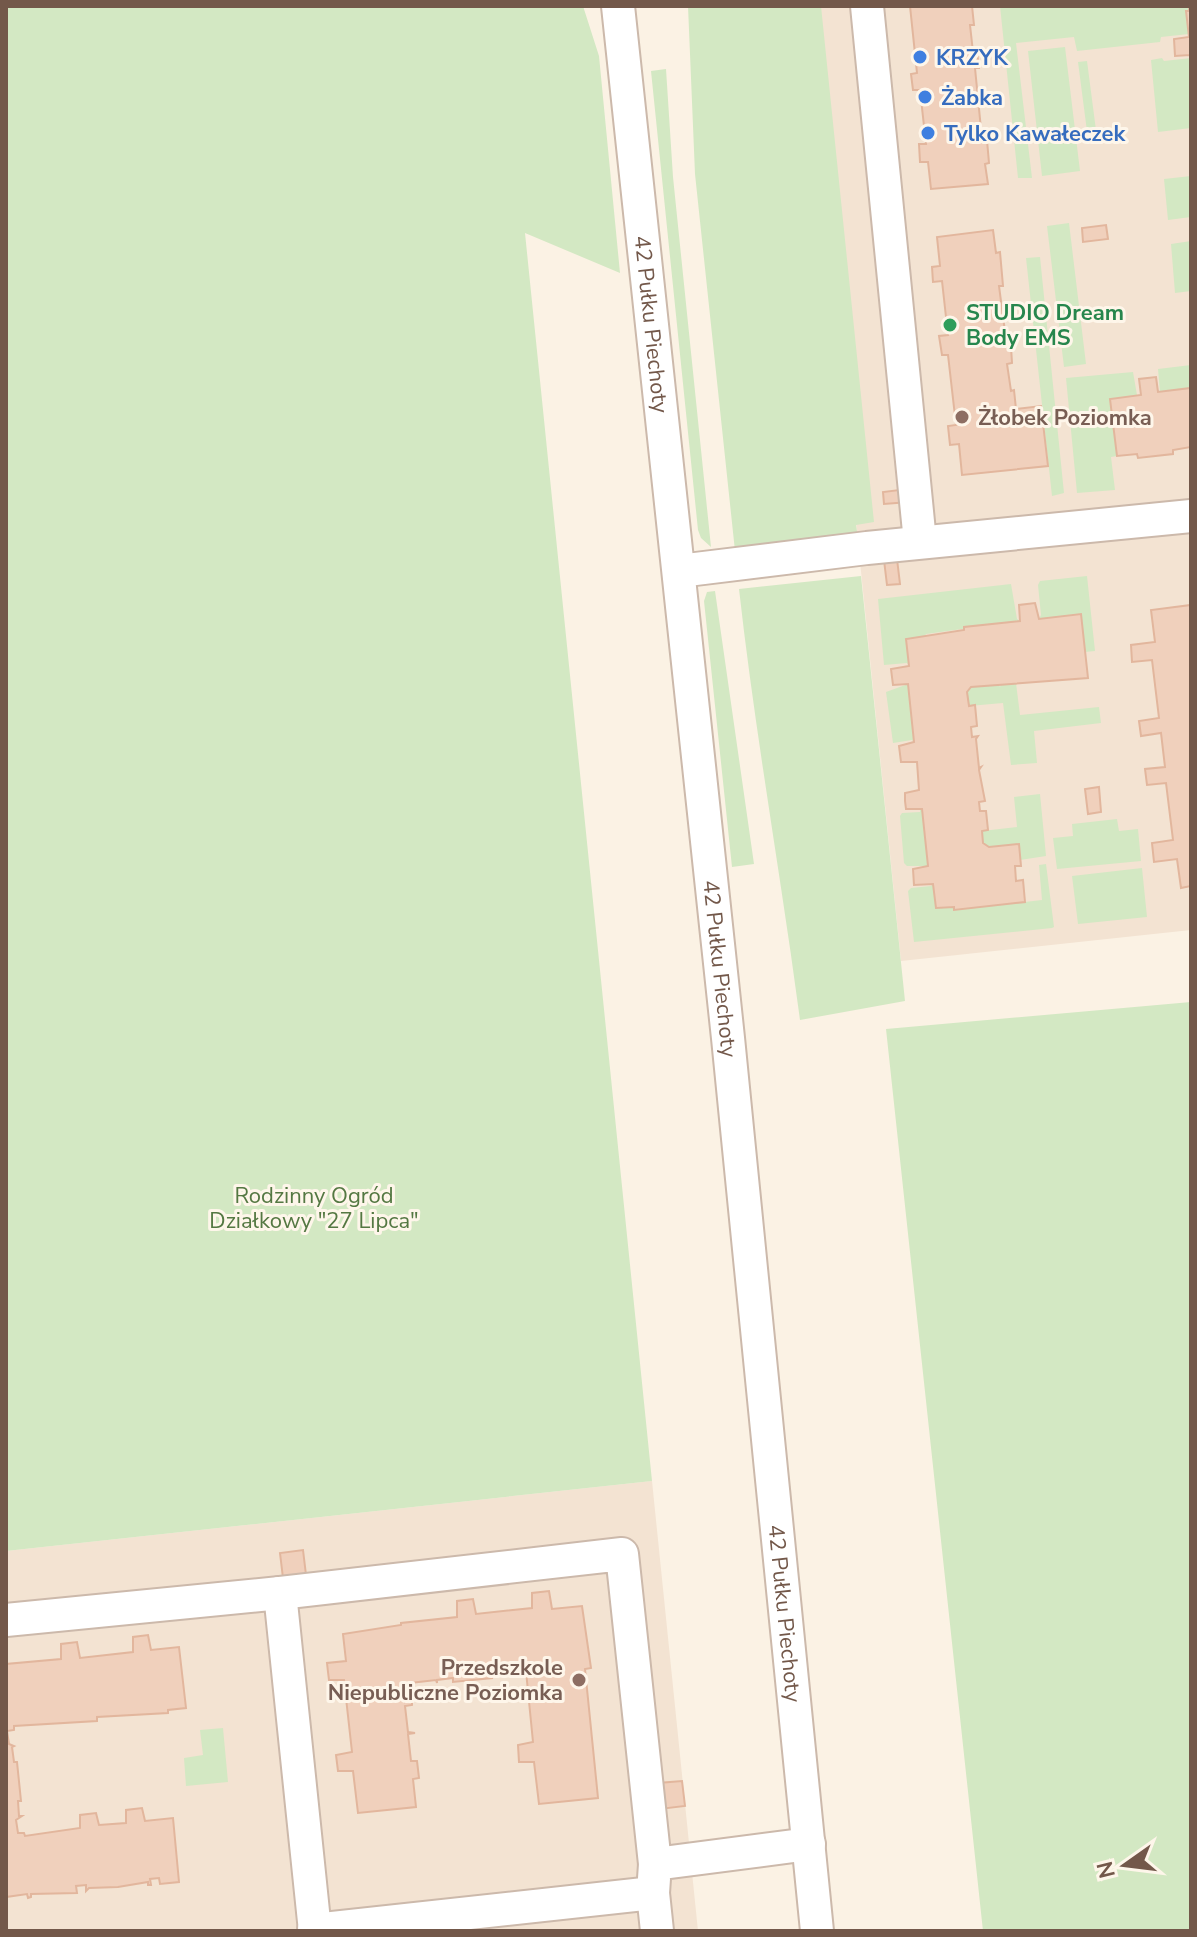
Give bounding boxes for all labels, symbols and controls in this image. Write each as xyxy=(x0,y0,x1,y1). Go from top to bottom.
place label: KRZYK xyxy=(936,43,1009,73)
marker: KRZYK xyxy=(911,48,929,66)
place label: Żabka xyxy=(941,83,1003,113)
marker: Żabka xyxy=(916,88,934,106)
place label: Tylko Kawałeczek xyxy=(944,119,1126,149)
marker: Tylko Kawałeczek xyxy=(919,124,937,142)
street label: 42 Pułku Piechoty xyxy=(627,234,675,415)
place label: STUDIO Dream Body EMS xyxy=(966,298,1124,353)
marker: STUDIO Dream Body EMS xyxy=(941,316,959,334)
place label: Żłobek Poziomka xyxy=(978,403,1152,433)
marker: Żłobek Poziomka xyxy=(953,408,971,426)
street label: 42 Pułku Piechoty xyxy=(695,878,744,1060)
park label: Rodzinny Ogród Działkowy "27 Lipca" xyxy=(209,1181,419,1236)
street label: 42 Pułku Piechoty xyxy=(761,1523,808,1704)
place label: Przedszkole Niepubliczne Poziomka xyxy=(328,1653,563,1708)
marker: Przedszkole Niepubliczne Poziomka xyxy=(570,1671,588,1689)
north arrow xyxy=(1085,1825,1165,1905)
text: N xyxy=(1090,1858,1123,1881)

